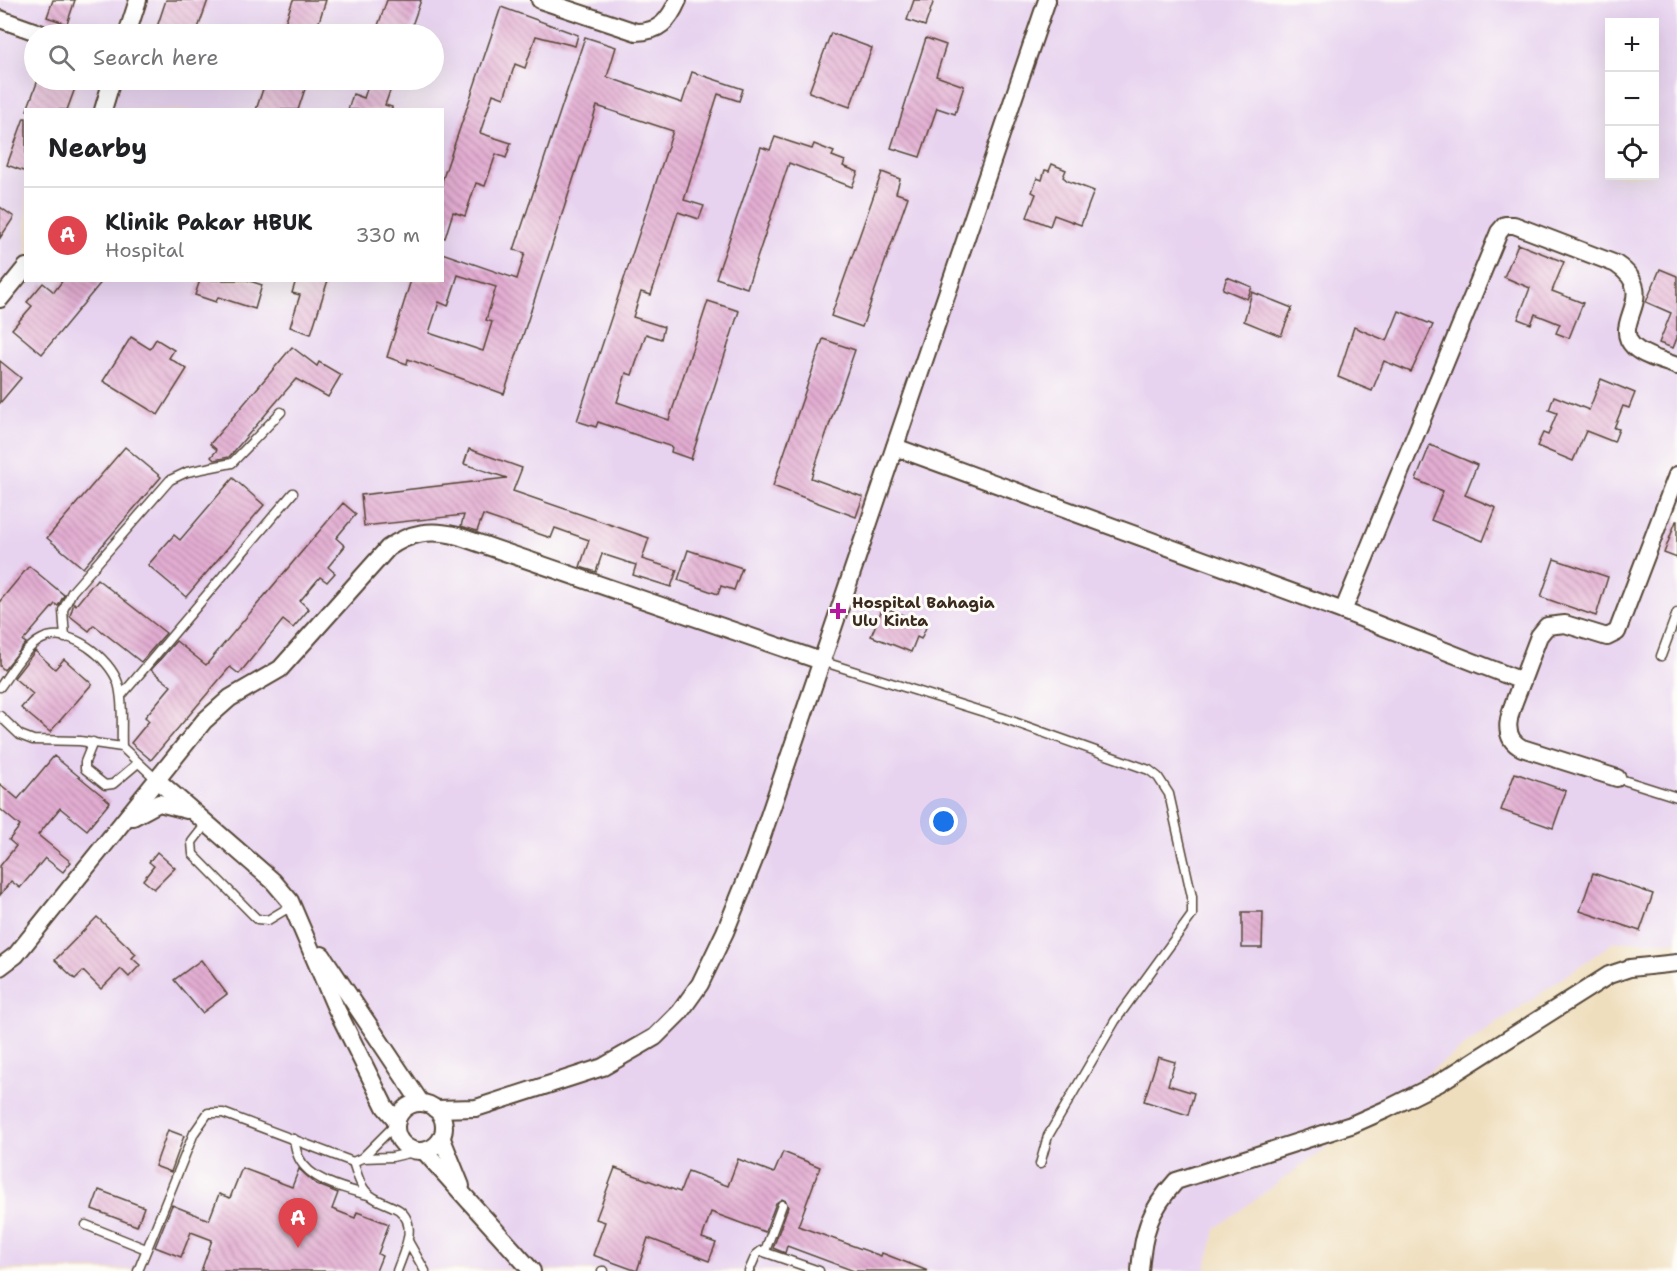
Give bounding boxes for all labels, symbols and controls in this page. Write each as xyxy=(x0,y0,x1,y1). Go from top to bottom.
map controls xyxy=(1605,18,1659,180)
button: + xyxy=(1605,18,1659,72)
search box xyxy=(24,24,444,90)
icon: search xyxy=(45,41,78,74)
text: Search here xyxy=(93,43,219,72)
button: − xyxy=(1605,72,1659,126)
button: locate xyxy=(1605,126,1659,180)
text: Nearby xyxy=(48,130,147,165)
text: Klinik Pakar HBUK xyxy=(105,208,312,237)
text: A xyxy=(60,222,75,248)
text: 330 m xyxy=(356,222,420,248)
text: Hospital xyxy=(105,237,184,263)
place label: Hospital Bahagia Ulu Kinta xyxy=(852,592,995,631)
marker: Hospital Bahagia Ulu Kinta xyxy=(829,602,847,620)
your location xyxy=(929,807,958,836)
pin: A xyxy=(278,1198,318,1248)

